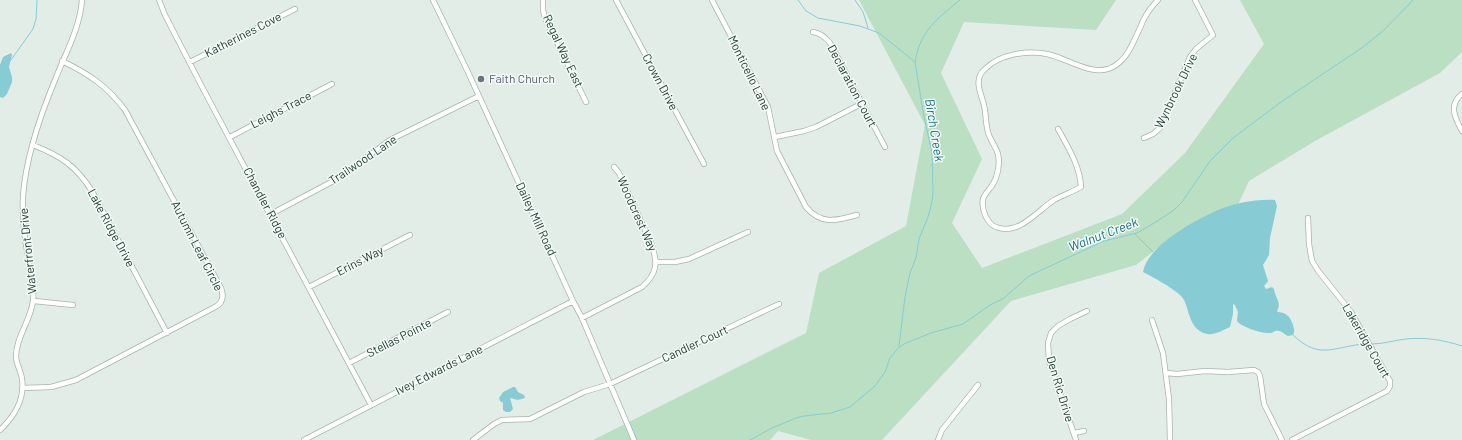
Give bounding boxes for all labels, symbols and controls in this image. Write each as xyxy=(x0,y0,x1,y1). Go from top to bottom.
street label: Katherines Cove xyxy=(202,9,283,59)
street label: Regal Way East xyxy=(541,12,587,89)
street label: Monticello Lane xyxy=(726,33,774,112)
street label: Declaration Court xyxy=(825,42,881,129)
street label: Crown Drive xyxy=(640,51,682,112)
street label: Wynbrook Drive xyxy=(1151,51,1199,130)
place label: Faith Church xyxy=(489,71,555,85)
marker: Faith Church xyxy=(476,74,486,84)
street label: Leighs Trace xyxy=(248,88,313,130)
water label: Birch Creek xyxy=(922,97,948,163)
street label: Trailwood Lane xyxy=(326,131,399,187)
street label: Chandler Ridge xyxy=(241,165,290,240)
street label: Woodcrest Way xyxy=(615,174,661,254)
street label: Dailey Mill Road xyxy=(514,180,560,258)
street label: Lake Ridge Drive xyxy=(85,186,138,269)
street label: Autumn Leaf Circle xyxy=(169,198,227,293)
street label: Waterfront Drive xyxy=(16,207,38,295)
water label: Walnut Creek xyxy=(1066,213,1141,255)
street label: Erins Way xyxy=(334,242,386,278)
street label: Lakeridge Court xyxy=(1340,301,1394,380)
street label: Stellas Pointe xyxy=(364,315,433,359)
street label: Candler Court xyxy=(659,322,730,365)
street label: Ivey Edwards Lane xyxy=(393,341,484,397)
street label: Den Ric Drive xyxy=(1044,354,1078,423)

